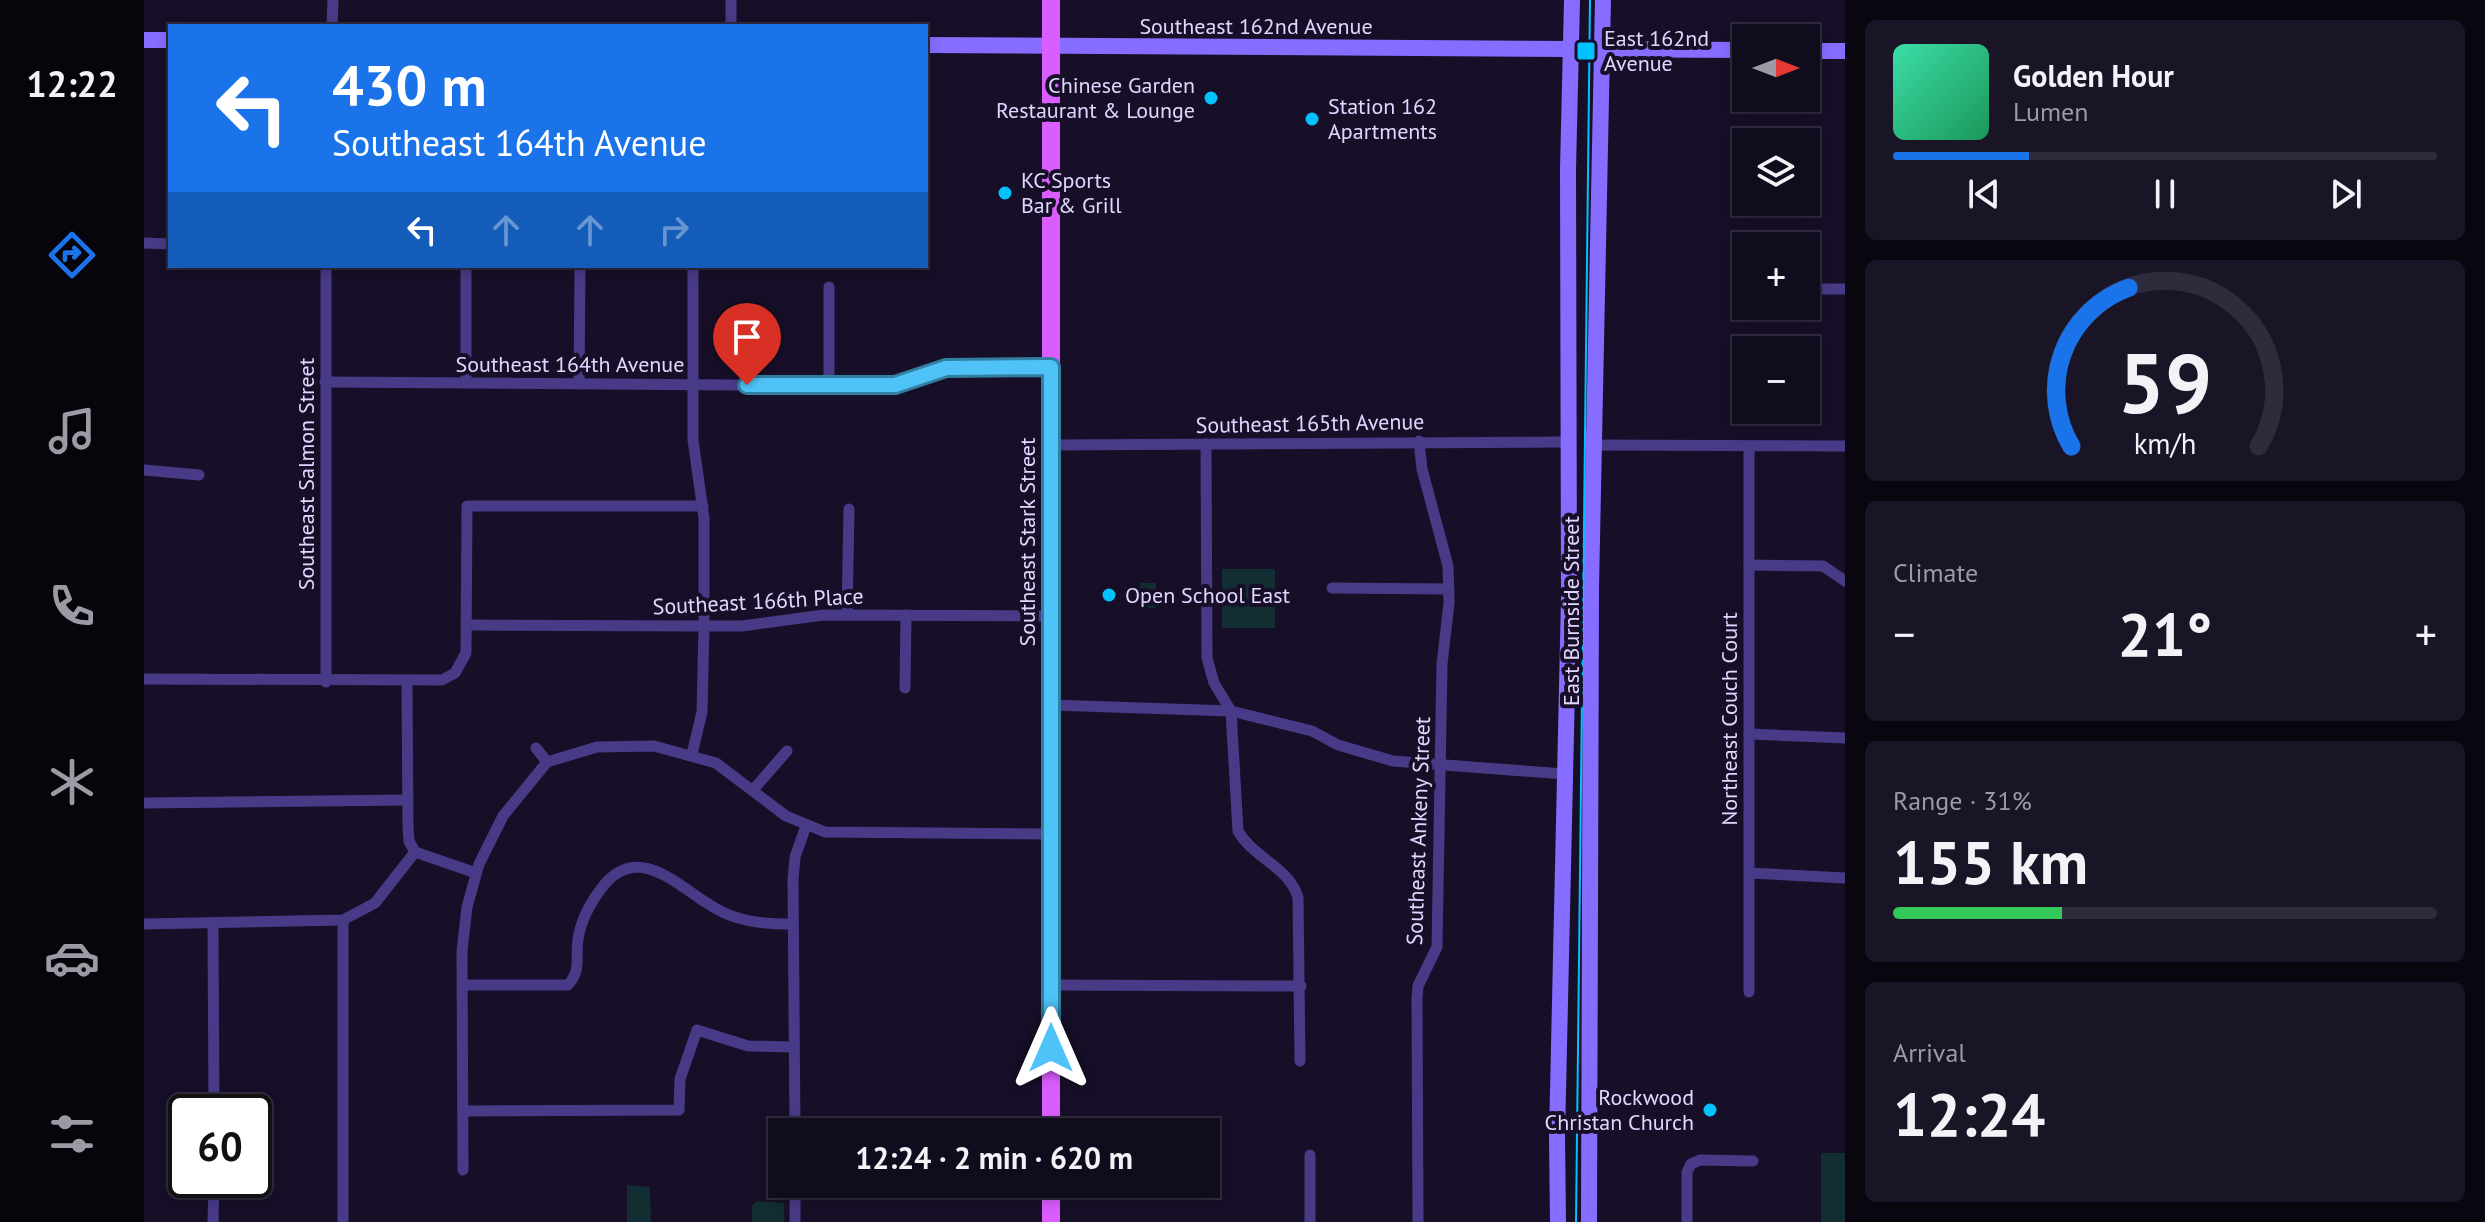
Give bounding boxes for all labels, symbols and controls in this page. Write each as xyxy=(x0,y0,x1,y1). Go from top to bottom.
street label: Southeast 162nd Avenue xyxy=(1139,12,1373,40)
place label: East 162nd Avenue xyxy=(1604,24,1709,77)
north arrow xyxy=(1732,24,1820,112)
map controls xyxy=(1732,24,1820,424)
marker: East 162nd Avenue xyxy=(1575,40,1597,62)
text: 430 m xyxy=(332,49,487,121)
icon: left xyxy=(200,56,304,160)
text: Golden Hour xyxy=(2013,56,2174,95)
text: 12:22 xyxy=(26,60,118,107)
place label: Chinese Garden Restaurant & Lounge xyxy=(996,71,1195,124)
marker: Chinese Garden Restaurant & Lounge xyxy=(1202,89,1220,107)
place label: Station 162 Apartments xyxy=(1328,92,1437,145)
text: Lumen xyxy=(2013,95,2088,128)
marker: Station 162 Apartments xyxy=(1303,110,1321,128)
text: Southeast 164th Avenue xyxy=(332,119,706,166)
button: layers xyxy=(1732,128,1820,216)
place label: KC Sports Bar & Grill xyxy=(1021,166,1122,219)
icon: previous xyxy=(1962,172,2006,216)
icon: pause xyxy=(2143,172,2187,216)
icon: next xyxy=(2324,172,2368,216)
marker: KC Sports Bar & Grill xyxy=(996,184,1014,202)
icon: left xyxy=(400,208,444,252)
icon: ahead xyxy=(484,208,528,252)
icon: ahead xyxy=(568,208,612,252)
icon: right xyxy=(652,208,696,252)
icon: directions xyxy=(44,227,100,283)
button: + xyxy=(1732,232,1820,320)
pin xyxy=(713,303,781,385)
icon: arrive xyxy=(725,315,769,359)
text: 59 xyxy=(2118,327,2212,435)
button: − xyxy=(1732,336,1820,424)
street label: Southeast 164th Avenue xyxy=(456,350,684,378)
street label: Southeast Salmon Street xyxy=(292,357,320,590)
icon: music xyxy=(44,403,100,459)
street label: Southeast 165th Avenue xyxy=(1195,407,1425,439)
text: km/h xyxy=(2134,425,2196,462)
street label: Southeast Stark Street xyxy=(1013,437,1041,646)
street label: East Burnside Street xyxy=(1557,516,1585,706)
text: Climate xyxy=(1893,556,1978,589)
icon: phone xyxy=(44,578,100,634)
street label: Southeast 166th Place xyxy=(652,581,864,621)
place label: Open School East xyxy=(1125,581,1291,609)
marker: Open School East xyxy=(1100,586,1118,604)
text: 21° xyxy=(2118,595,2212,673)
text: − xyxy=(1893,605,1915,662)
text: + xyxy=(2415,605,2437,662)
street label: Northeast Couch Court xyxy=(1715,612,1743,826)
street label: Southeast Ankeny Street xyxy=(1400,716,1436,946)
icon: climate xyxy=(44,754,100,810)
text: Range · 31% xyxy=(1893,784,2032,817)
text: 155 km xyxy=(1893,823,2088,901)
icon: car xyxy=(44,930,100,986)
position arrow xyxy=(1009,1006,1093,1090)
text: Arrival xyxy=(1893,1036,1966,1069)
text: 12:24 xyxy=(1893,1075,2045,1153)
place label: Rockwood Christan Church xyxy=(1545,1083,1694,1136)
speed limit sign: 60 xyxy=(168,1094,272,1198)
marker: Rockwood Christan Church xyxy=(1701,1101,1719,1119)
icon: filters xyxy=(44,1106,100,1162)
text: 12:24 · 2 min · 620 m xyxy=(855,1138,1133,1177)

